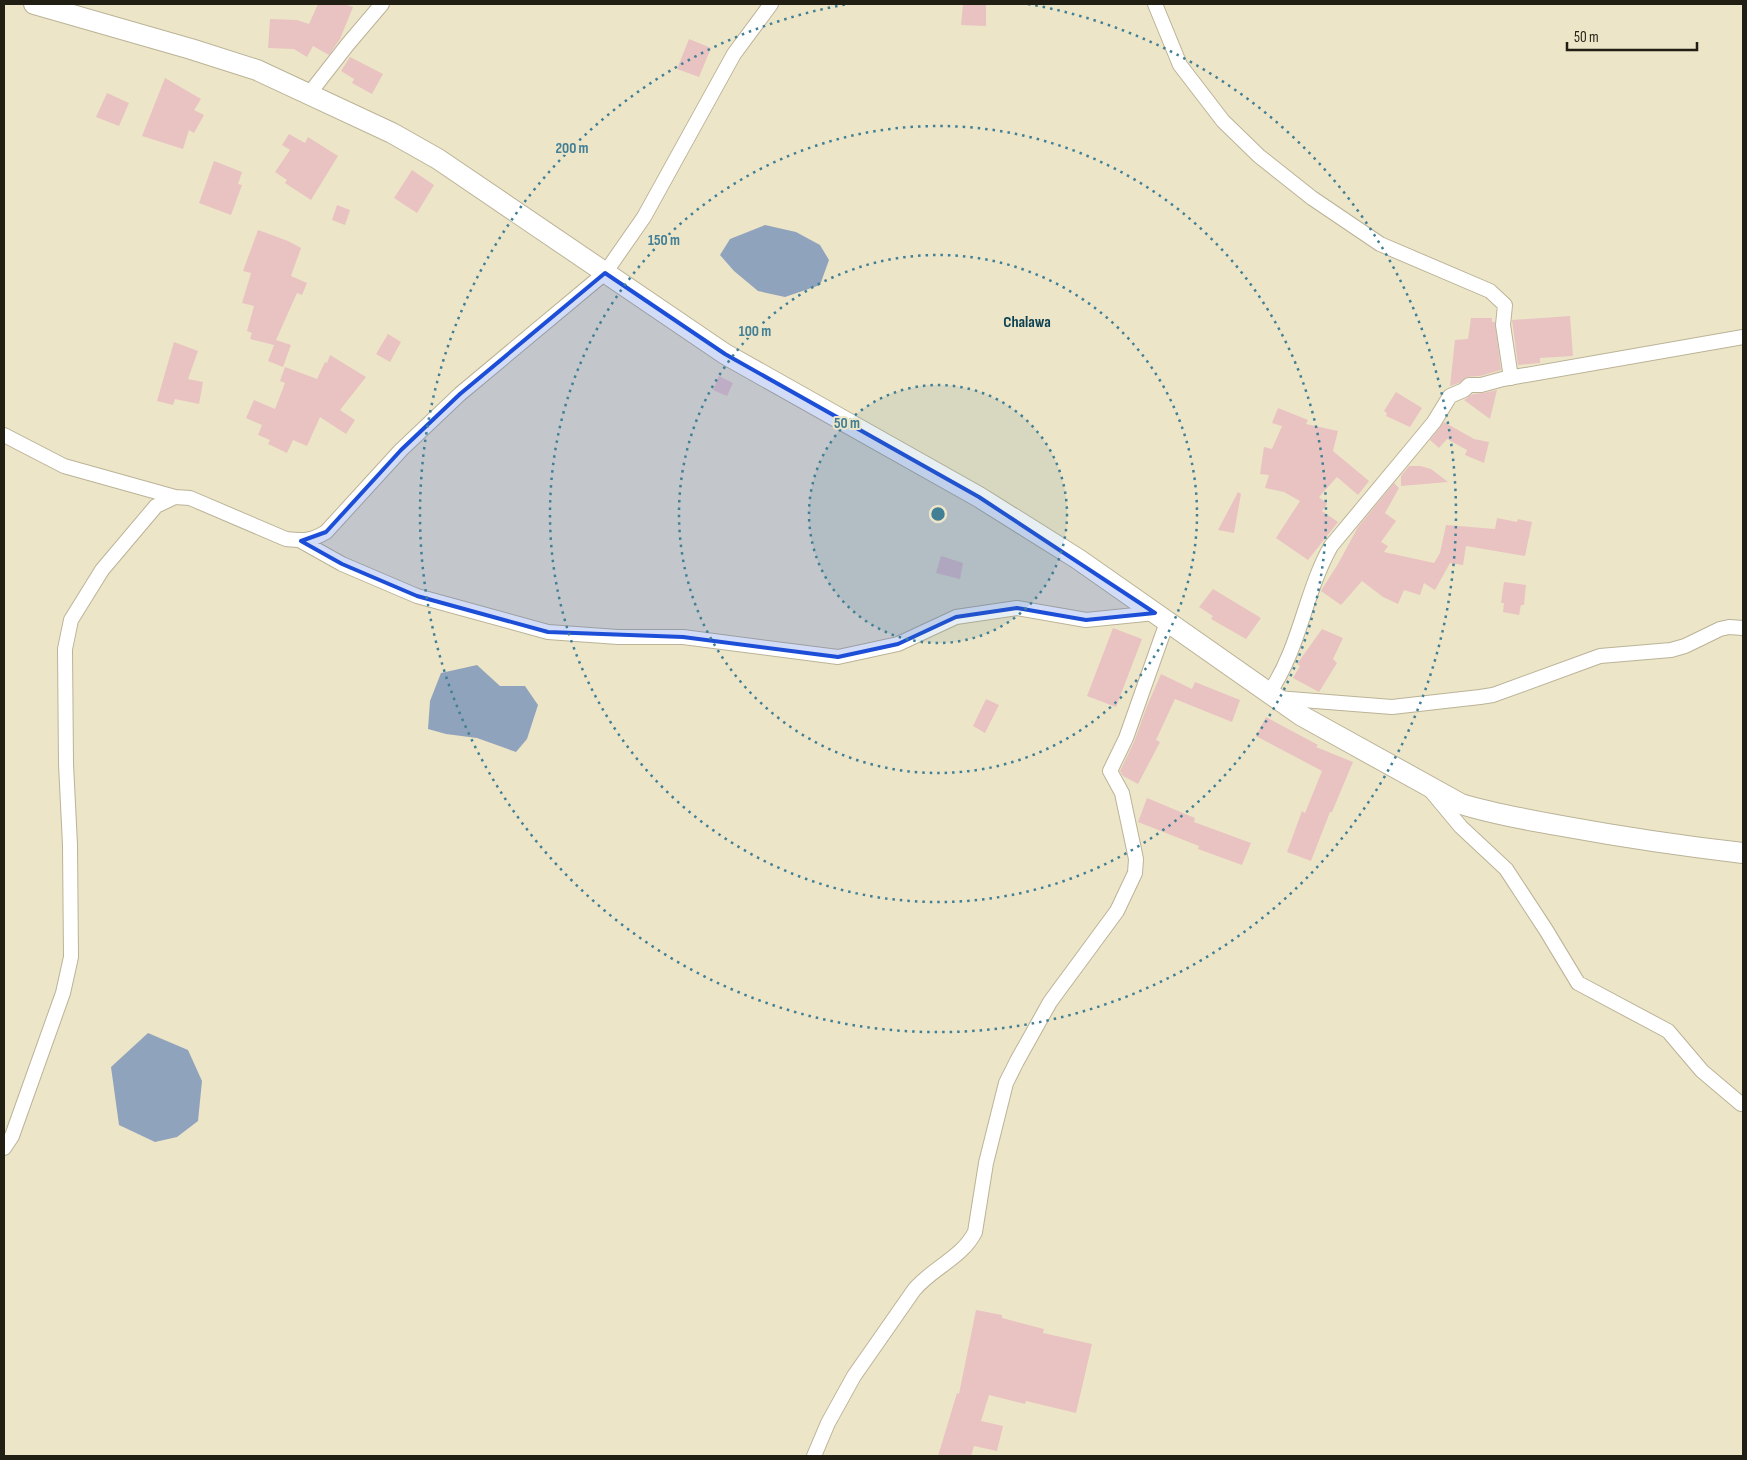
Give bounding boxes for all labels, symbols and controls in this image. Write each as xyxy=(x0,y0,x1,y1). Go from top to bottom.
scale bar xyxy=(1567,20,1697,52)
text: 50 m xyxy=(1574,28,1599,47)
text: 200 m xyxy=(555,139,589,158)
text: 150 m xyxy=(648,231,680,250)
district label: Chalawa xyxy=(1003,313,1051,332)
text: 100 m xyxy=(739,322,771,341)
text: 50 m xyxy=(834,414,860,433)
centre of rings xyxy=(929,505,947,523)

